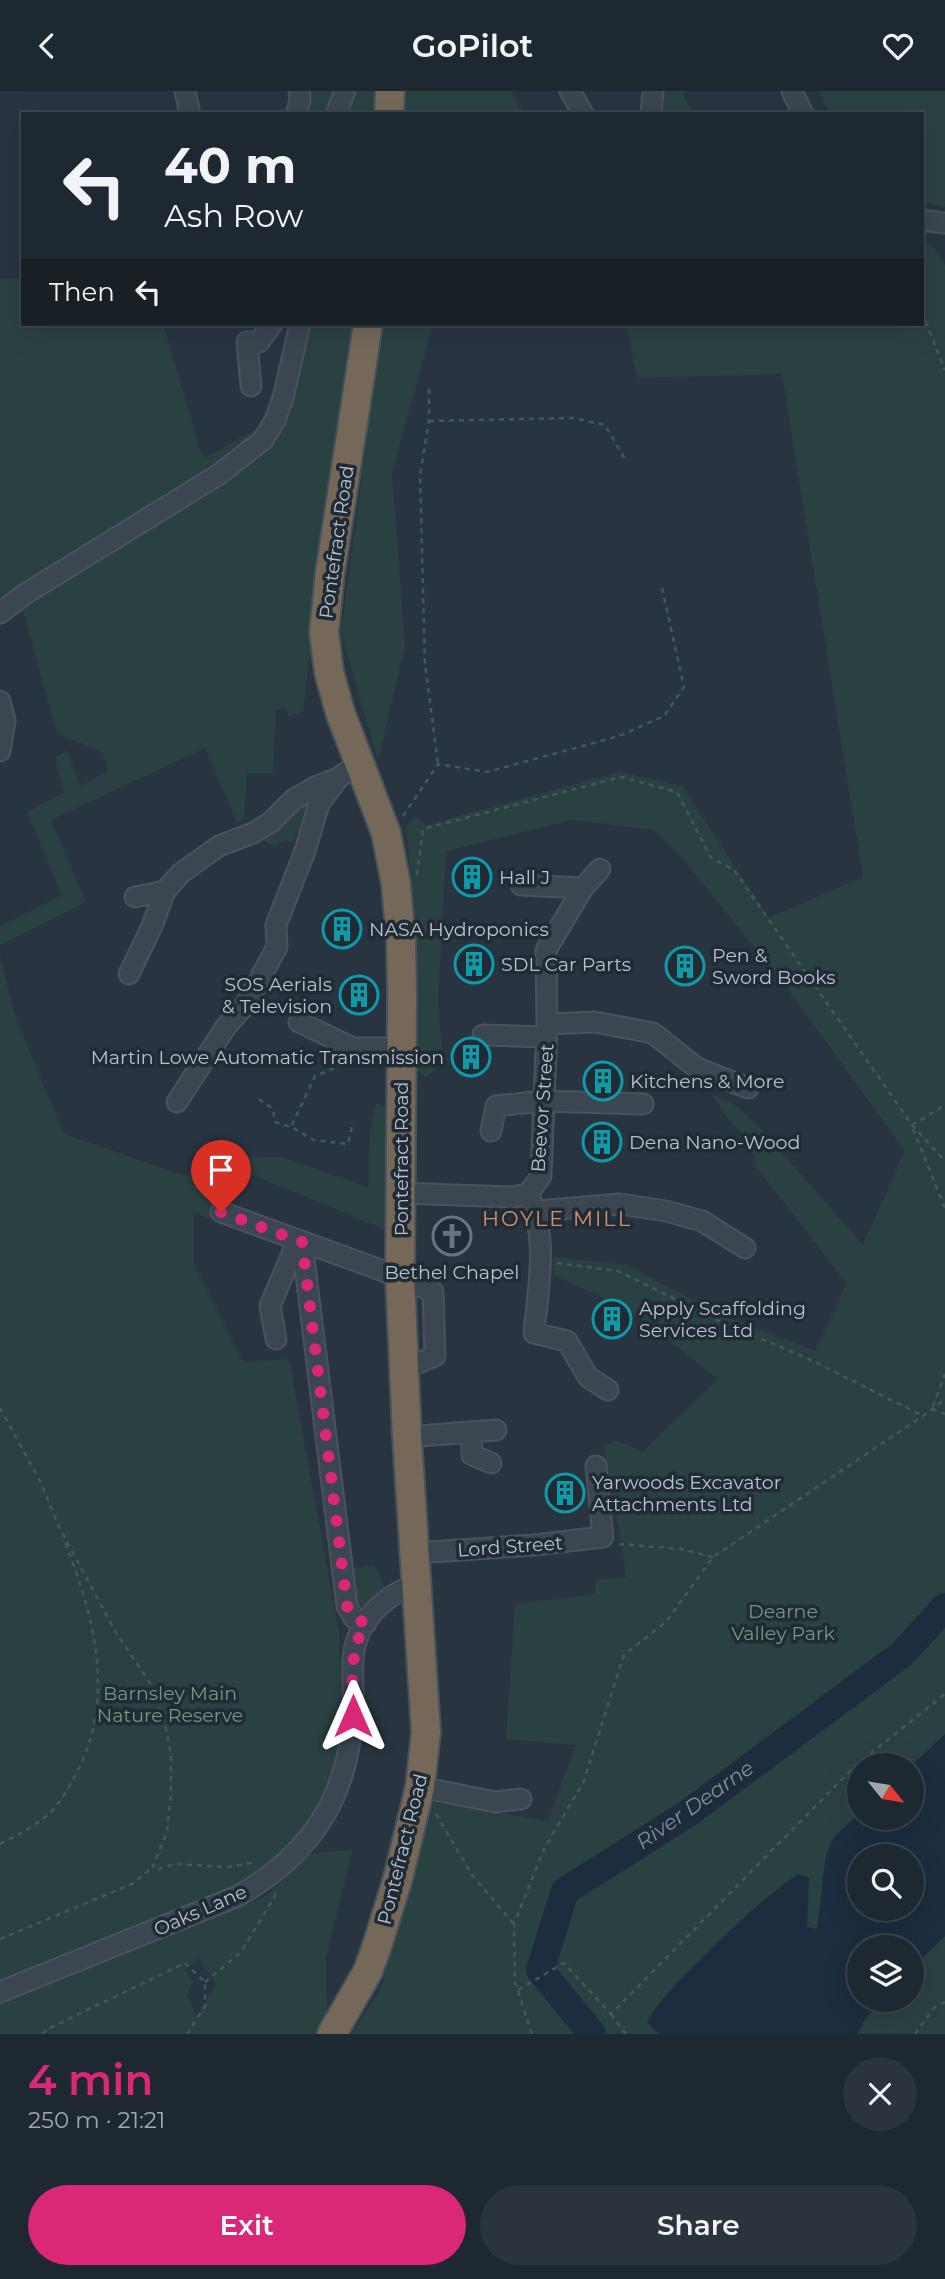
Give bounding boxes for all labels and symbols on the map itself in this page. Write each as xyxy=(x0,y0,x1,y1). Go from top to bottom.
street label: Pontefract Road xyxy=(314,464,359,620)
building icon: Hall J xyxy=(451,856,493,898)
place label: Hall J xyxy=(499,866,550,889)
building icon: NASA Hydroponics xyxy=(321,908,363,950)
place label: NASA Hydroponics xyxy=(369,918,549,941)
building icon: SDL Car Parts xyxy=(453,943,495,985)
place label: Pen & Sword Books xyxy=(712,944,836,989)
building icon: Pen & Sword Books xyxy=(664,945,706,987)
place label: SDL Car Parts xyxy=(501,953,631,976)
place label: SOS Aerials & Television xyxy=(222,973,332,1018)
building icon: SOS Aerials & Television xyxy=(338,974,380,1016)
building icon: Martin Lowe Automatic Transmission xyxy=(450,1036,492,1078)
street label: Beevor Street xyxy=(527,1043,558,1173)
place label: Martin Lowe Automatic Transmission xyxy=(91,1046,444,1069)
building icon: Kitchens & More xyxy=(582,1060,624,1102)
place label: Kitchens & More xyxy=(630,1070,784,1093)
street label: Pontefract Road xyxy=(390,1082,413,1236)
building icon: Dena Nano-Wood xyxy=(581,1121,623,1163)
place label: Dena Nano-Wood xyxy=(629,1131,800,1154)
pin xyxy=(191,1140,251,1212)
district label: HOYLE MILL xyxy=(482,1206,632,1231)
church icon: Bethel Chapel xyxy=(431,1215,473,1257)
place label: Bethel Chapel xyxy=(385,1261,519,1284)
place label: Apply Scaffolding Services Ltd xyxy=(639,1297,806,1342)
building icon: Apply Scaffolding Services Ltd xyxy=(591,1298,633,1340)
place label: Yarwoods Excavator Attachments Ltd xyxy=(592,1471,781,1516)
building icon: Yarwoods Excavator Attachments Ltd xyxy=(544,1472,586,1514)
street label: Lord Street xyxy=(457,1531,564,1562)
park label: Dearne Valley Park xyxy=(731,1600,835,1645)
position arrow xyxy=(316,1679,390,1753)
park label: Barnsley Main Nature Reserve xyxy=(97,1682,243,1727)
north arrow xyxy=(847,1753,924,1831)
water label: River Dearne xyxy=(631,1755,758,1854)
street label: Pontefract Road xyxy=(373,1771,432,1927)
street label: Oaks Lane xyxy=(150,1880,250,1941)

